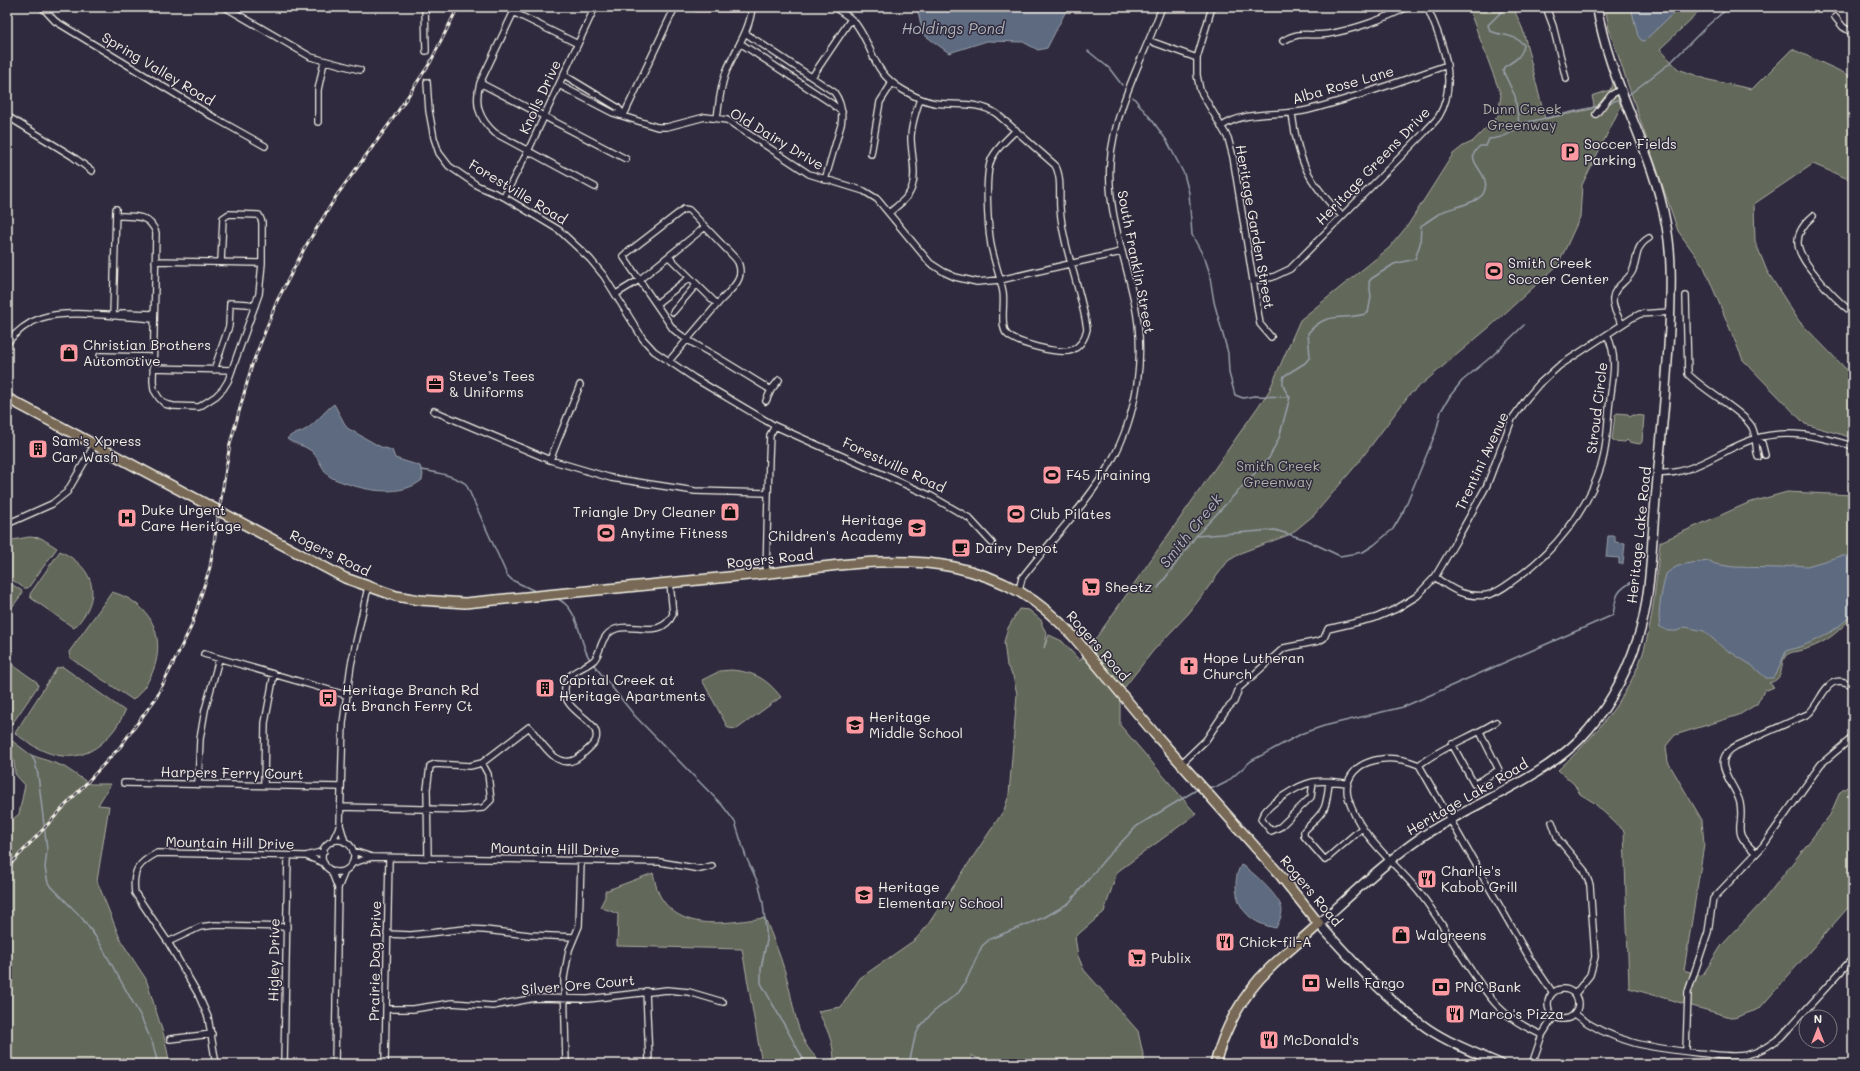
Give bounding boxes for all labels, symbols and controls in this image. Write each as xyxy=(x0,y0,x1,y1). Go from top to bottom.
water label: Holdings Pond xyxy=(902,18,1006,38)
street label: Spring Valley Road xyxy=(98,27,218,110)
street label: Knolls Drive xyxy=(514,57,565,137)
street label: Alba Rose Lane xyxy=(1290,61,1396,108)
park label: Dunn Creek Greenway xyxy=(1482,99,1562,134)
street label: Old Dairy Drive xyxy=(727,103,828,174)
street label: Heritage Greens Drive xyxy=(1311,103,1434,229)
place label: Soccer Fields Parking xyxy=(1584,134,1677,169)
parking icon: Soccer Fields Parking xyxy=(1559,141,1581,163)
street label: Heritage Garden Street xyxy=(1232,143,1279,311)
street label: Forestville Road xyxy=(466,155,571,228)
street label: South Franklin Street xyxy=(1113,189,1160,335)
place label: Smith Creek Soccer Center xyxy=(1508,253,1609,288)
sports icon: Smith Creek Soccer Center xyxy=(1483,260,1505,282)
place label: Christian Brothers Automotive xyxy=(83,335,211,370)
shop icon: Christian Brothers Automotive xyxy=(58,342,80,364)
street label: Stroud Circle xyxy=(1581,361,1612,455)
place label: Steve’s Tees & Uniforms xyxy=(449,366,535,401)
office icon: Steve’s Tees & Uniforms xyxy=(424,373,446,395)
street label: Trentini Avenue xyxy=(1450,408,1513,513)
place label: Sam's Xpress Car Wash xyxy=(52,431,141,466)
street label: Forestville Road xyxy=(840,432,949,497)
building icon: Sam's Xpress Car Wash xyxy=(27,438,49,460)
park label: Smith Creek Greenway xyxy=(1236,456,1320,491)
sports icon: F45 Training xyxy=(1041,464,1063,486)
place label: F45 Training xyxy=(1066,465,1150,484)
street label: Heritage Lake Road xyxy=(1622,465,1655,604)
water label: Smith Creek xyxy=(1154,488,1227,571)
place label: Duke Urgent Care Heritage xyxy=(141,500,242,535)
shop icon: Triangle Dry Cleaner xyxy=(719,501,741,523)
place label: Triangle Dry Cleaner xyxy=(573,502,716,521)
sports icon: Club Pilates xyxy=(1005,503,1027,525)
place label: Club Pilates xyxy=(1030,504,1111,523)
hospital icon: Duke Urgent Care Heritage xyxy=(116,507,138,529)
place label: Heritage Children's Academy xyxy=(768,510,903,545)
school or university icon: Heritage Children's Academy xyxy=(906,517,928,539)
sports icon: Anytime Fitness xyxy=(595,522,617,544)
place label: Anytime Fitness xyxy=(620,523,728,542)
street label: Rogers Road xyxy=(287,525,374,580)
cafe icon: Dairy Depot xyxy=(950,537,972,559)
place label: Dairy Depot xyxy=(975,538,1058,557)
street label: Rogers Road xyxy=(726,544,814,573)
supermarket icon: Sheetz xyxy=(1080,576,1102,598)
place label: Sheetz xyxy=(1105,577,1152,596)
street label: Rogers Road xyxy=(1063,607,1134,685)
place label: Hope Lutheran Church xyxy=(1203,648,1304,683)
church icon: Hope Lutheran Church xyxy=(1178,655,1200,677)
place label: Capital Creek at Heritage Apartments xyxy=(559,670,706,705)
building icon: Capital Creek at Heritage Apartments xyxy=(534,677,556,699)
place label: Heritage Branch Rd at Branch Ferry Ct xyxy=(342,680,479,715)
bus stop icon: Heritage Branch Rd at Branch Ferry Ct xyxy=(317,687,339,709)
place label: Heritage Middle School xyxy=(869,707,963,742)
school or university icon: Heritage Middle School xyxy=(844,714,866,736)
street label: Heritage Lake Road xyxy=(1402,754,1531,839)
street label: Harpers Ferry Court xyxy=(160,762,304,783)
street label: Mountain Hill Drive xyxy=(165,832,295,853)
street label: Mountain Hill Drive xyxy=(490,838,620,859)
street label: Rogers Road xyxy=(1276,851,1347,930)
place label: Charlie's Kabob Grill xyxy=(1441,861,1518,896)
restaurant icon: Charlie's Kabob Grill xyxy=(1416,868,1438,890)
place label: Heritage Elementary School xyxy=(878,877,1004,912)
school or university icon: Heritage Elementary School xyxy=(853,884,875,906)
street label: Prairie Dog Drive xyxy=(364,901,385,1021)
street label: Higley Drive xyxy=(263,918,284,1002)
shop icon: Walgreens xyxy=(1390,924,1412,946)
place label: Walgreens xyxy=(1415,925,1487,944)
restaurant icon: Chick-fil-A xyxy=(1214,931,1236,953)
place label: Chick-fil-A xyxy=(1239,932,1312,951)
supermarket icon: Publix xyxy=(1126,947,1148,969)
place label: Publix xyxy=(1151,948,1191,967)
street label: Silver Ore Court xyxy=(521,970,635,999)
bank icon: Wells Fargo xyxy=(1300,972,1322,994)
place label: Wells Fargo xyxy=(1325,973,1404,992)
bank icon: PNC Bank xyxy=(1430,976,1452,998)
place label: PNC Bank xyxy=(1455,977,1521,996)
restaurant icon: Marco's Pizza xyxy=(1444,1003,1466,1025)
place label: Marco's Pizza xyxy=(1469,1004,1564,1023)
north arrow xyxy=(1798,1009,1838,1049)
text: N xyxy=(1814,1011,1822,1026)
restaurant icon: McDonald's xyxy=(1258,1029,1280,1051)
place label: McDonald's xyxy=(1283,1030,1359,1049)

